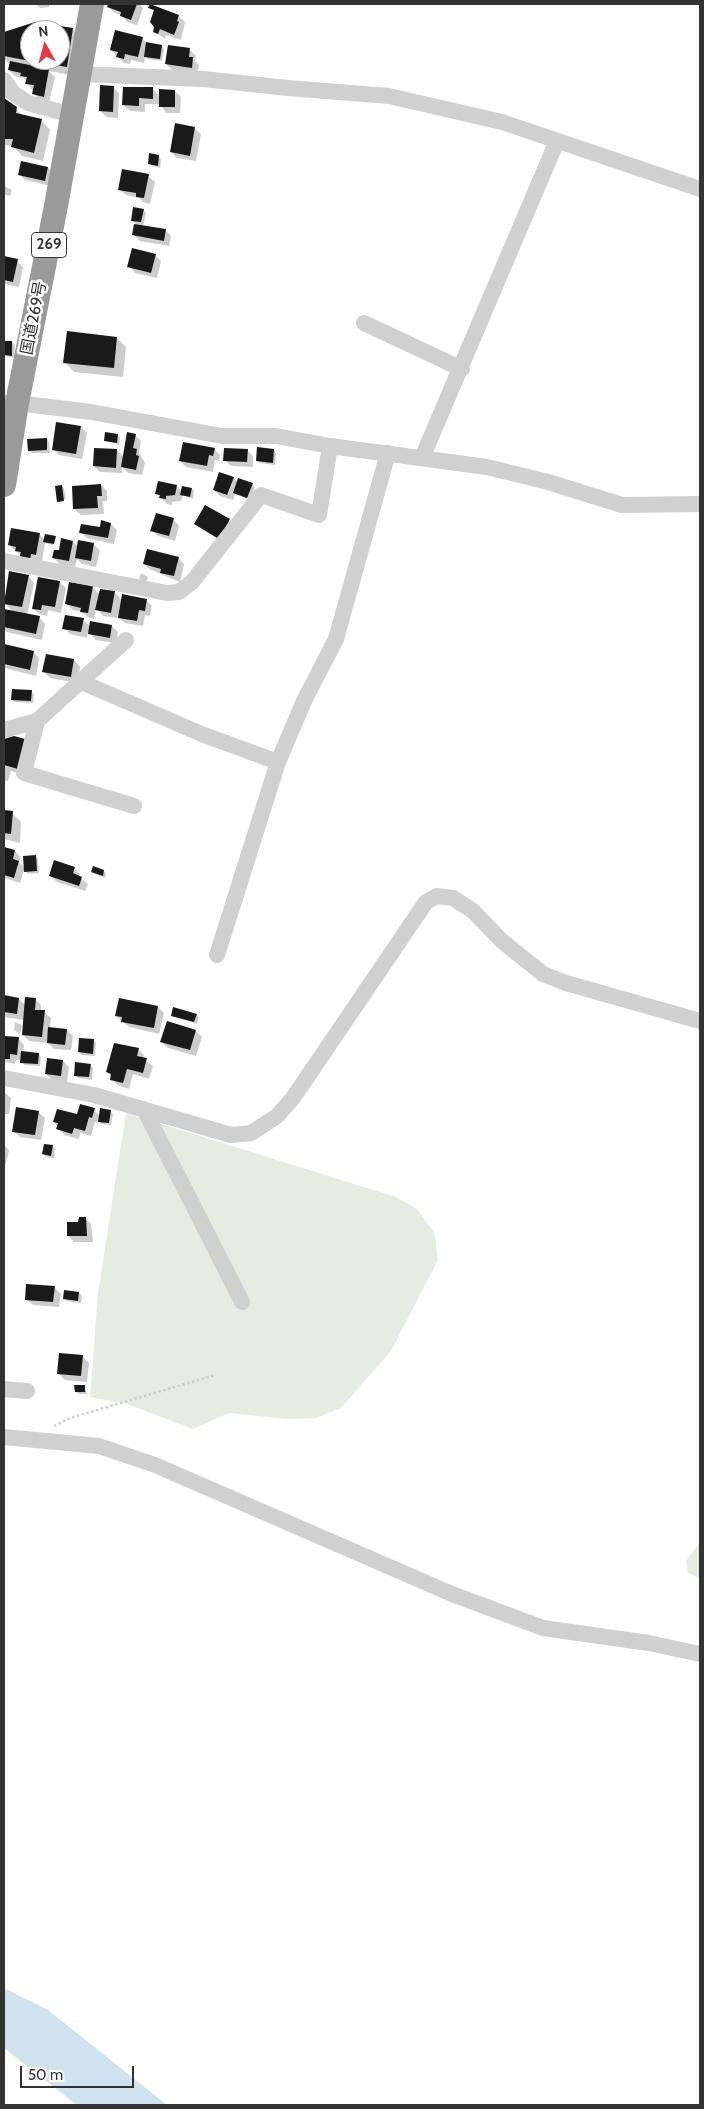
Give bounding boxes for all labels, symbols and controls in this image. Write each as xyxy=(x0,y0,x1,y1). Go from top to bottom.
north arrow xyxy=(20,20,70,70)
text: N xyxy=(37,22,49,41)
road number: 269 xyxy=(32,232,66,258)
street label: 国道269号 xyxy=(17,280,51,356)
scale bar xyxy=(22,2056,136,2088)
text: 50 m xyxy=(28,2066,63,2084)

